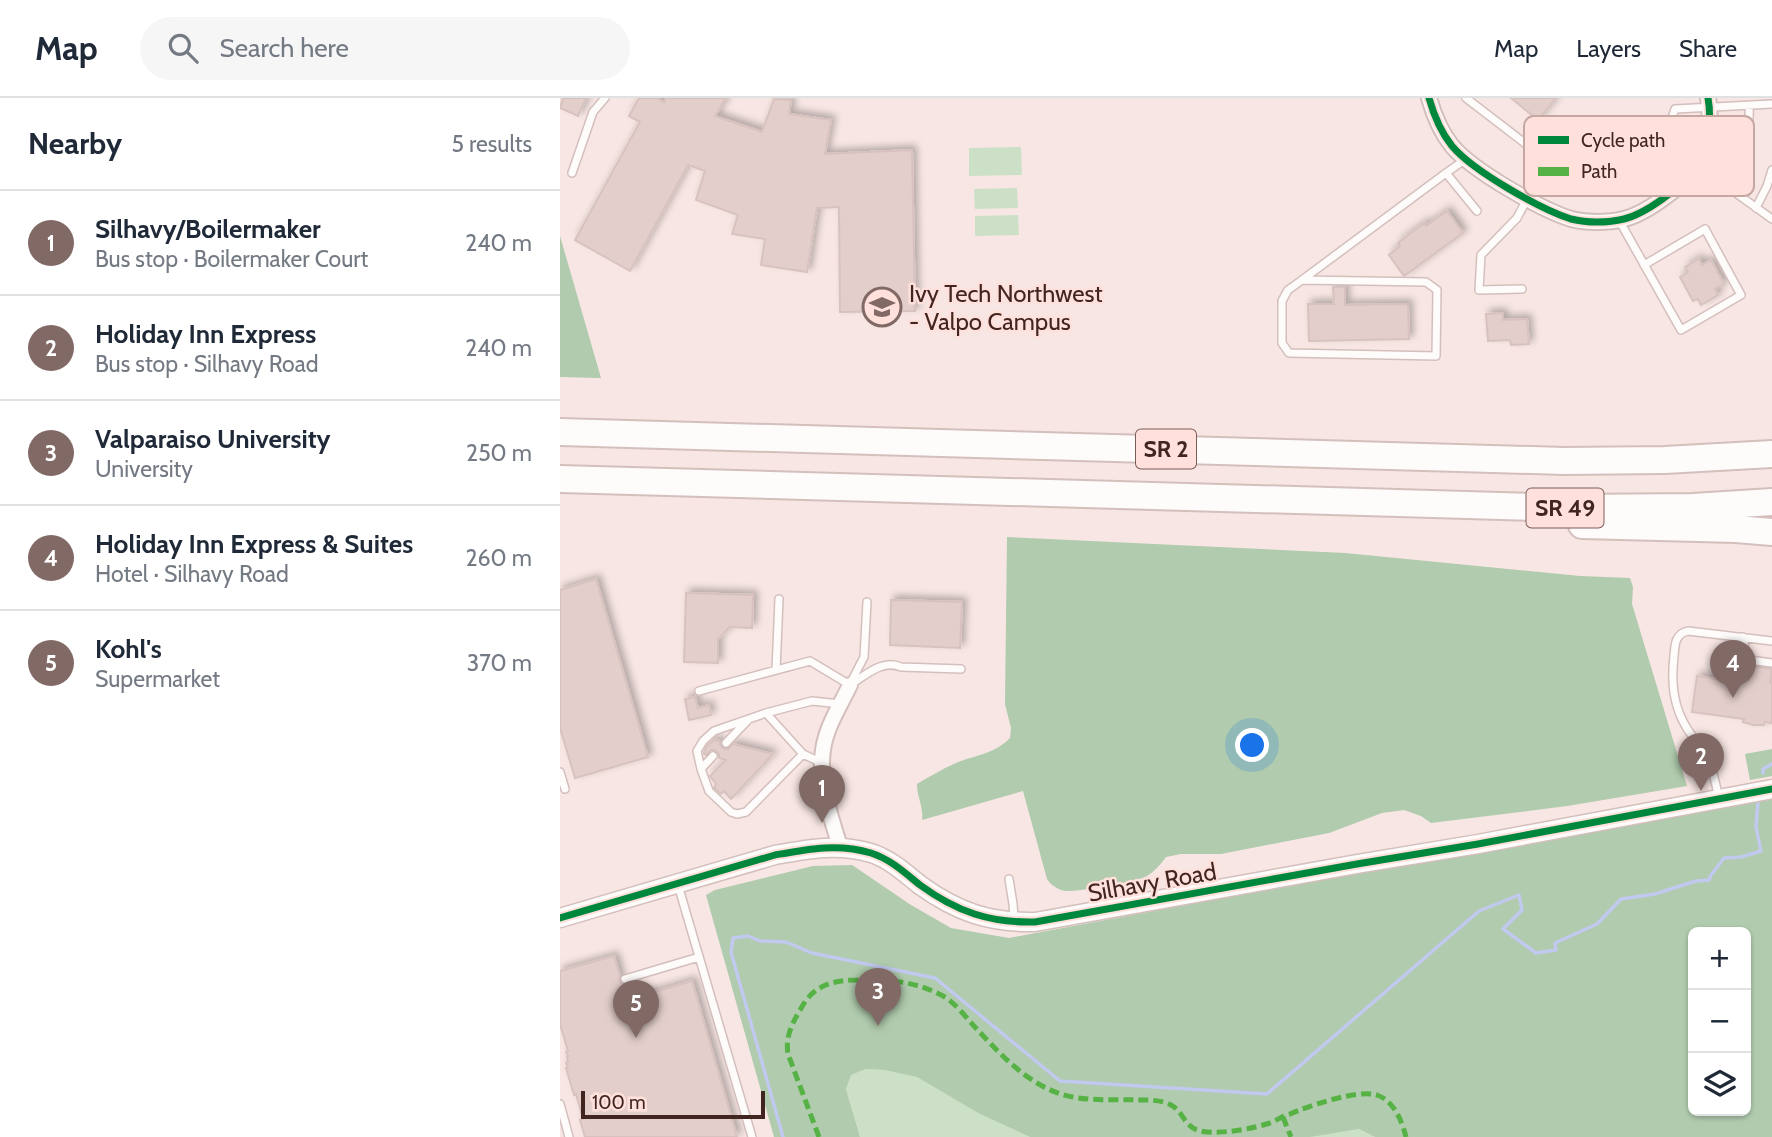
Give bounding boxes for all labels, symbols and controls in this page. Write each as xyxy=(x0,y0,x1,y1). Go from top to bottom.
search box xyxy=(140,17,630,80)
text: Map xyxy=(35,28,98,68)
icon: search xyxy=(164,29,202,67)
text: Search here xyxy=(220,32,349,64)
text: Map xyxy=(1494,34,1538,63)
text: Layers xyxy=(1576,34,1641,63)
text: Share xyxy=(1679,34,1737,63)
legend xyxy=(1524,116,1754,196)
text: Nearby xyxy=(28,125,122,162)
text: Cycle path xyxy=(1581,129,1665,152)
text: 5 results xyxy=(451,130,532,158)
text: Path xyxy=(1581,160,1617,183)
text: Silhavy/Boilermaker xyxy=(95,213,321,245)
text: 1 xyxy=(47,229,55,257)
text: 240 m xyxy=(465,229,532,257)
text: Bus stop · Boilermaker Court xyxy=(95,245,368,273)
place label: Ivy Tech Northwest - Valpo Campus xyxy=(909,279,1103,336)
school or university icon: Ivy Tech Northwest - Valpo Campus xyxy=(861,286,903,328)
text: Holiday Inn Express xyxy=(95,318,316,350)
text: 2 xyxy=(45,334,57,362)
text: 240 m xyxy=(465,334,532,362)
text: Bus stop · Silhavy Road xyxy=(95,350,319,378)
text: Valparaiso University xyxy=(95,423,331,455)
road number: SR 2 xyxy=(1136,430,1196,468)
text: 3 xyxy=(45,439,57,467)
text: 250 m xyxy=(466,439,532,467)
text: University xyxy=(95,455,193,483)
road number: SR 49 xyxy=(1527,488,1604,528)
text: Holiday Inn Express & Suites xyxy=(95,528,413,560)
text: 4 xyxy=(44,544,58,572)
text: 260 m xyxy=(465,544,532,572)
text: Hotel · Silhavy Road xyxy=(95,560,289,588)
text: Kohl's xyxy=(95,633,162,665)
pin: 4 xyxy=(1710,640,1756,698)
text: 5 xyxy=(45,649,57,677)
text: 370 m xyxy=(467,649,532,677)
text: Supermarket xyxy=(95,665,220,693)
your location xyxy=(1235,728,1269,762)
pin: 2 xyxy=(1678,733,1724,791)
pin: 1 xyxy=(799,765,845,823)
street label: Silhavy Road xyxy=(1085,856,1219,908)
map controls xyxy=(1688,927,1751,1116)
button: + xyxy=(1688,927,1751,990)
pin: 3 xyxy=(855,968,901,1026)
pin: 5 xyxy=(613,980,659,1038)
button: − xyxy=(1688,990,1751,1053)
button: layers xyxy=(1688,1053,1751,1116)
scale bar xyxy=(581,1088,765,1120)
text: 100 m xyxy=(592,1091,646,1114)

